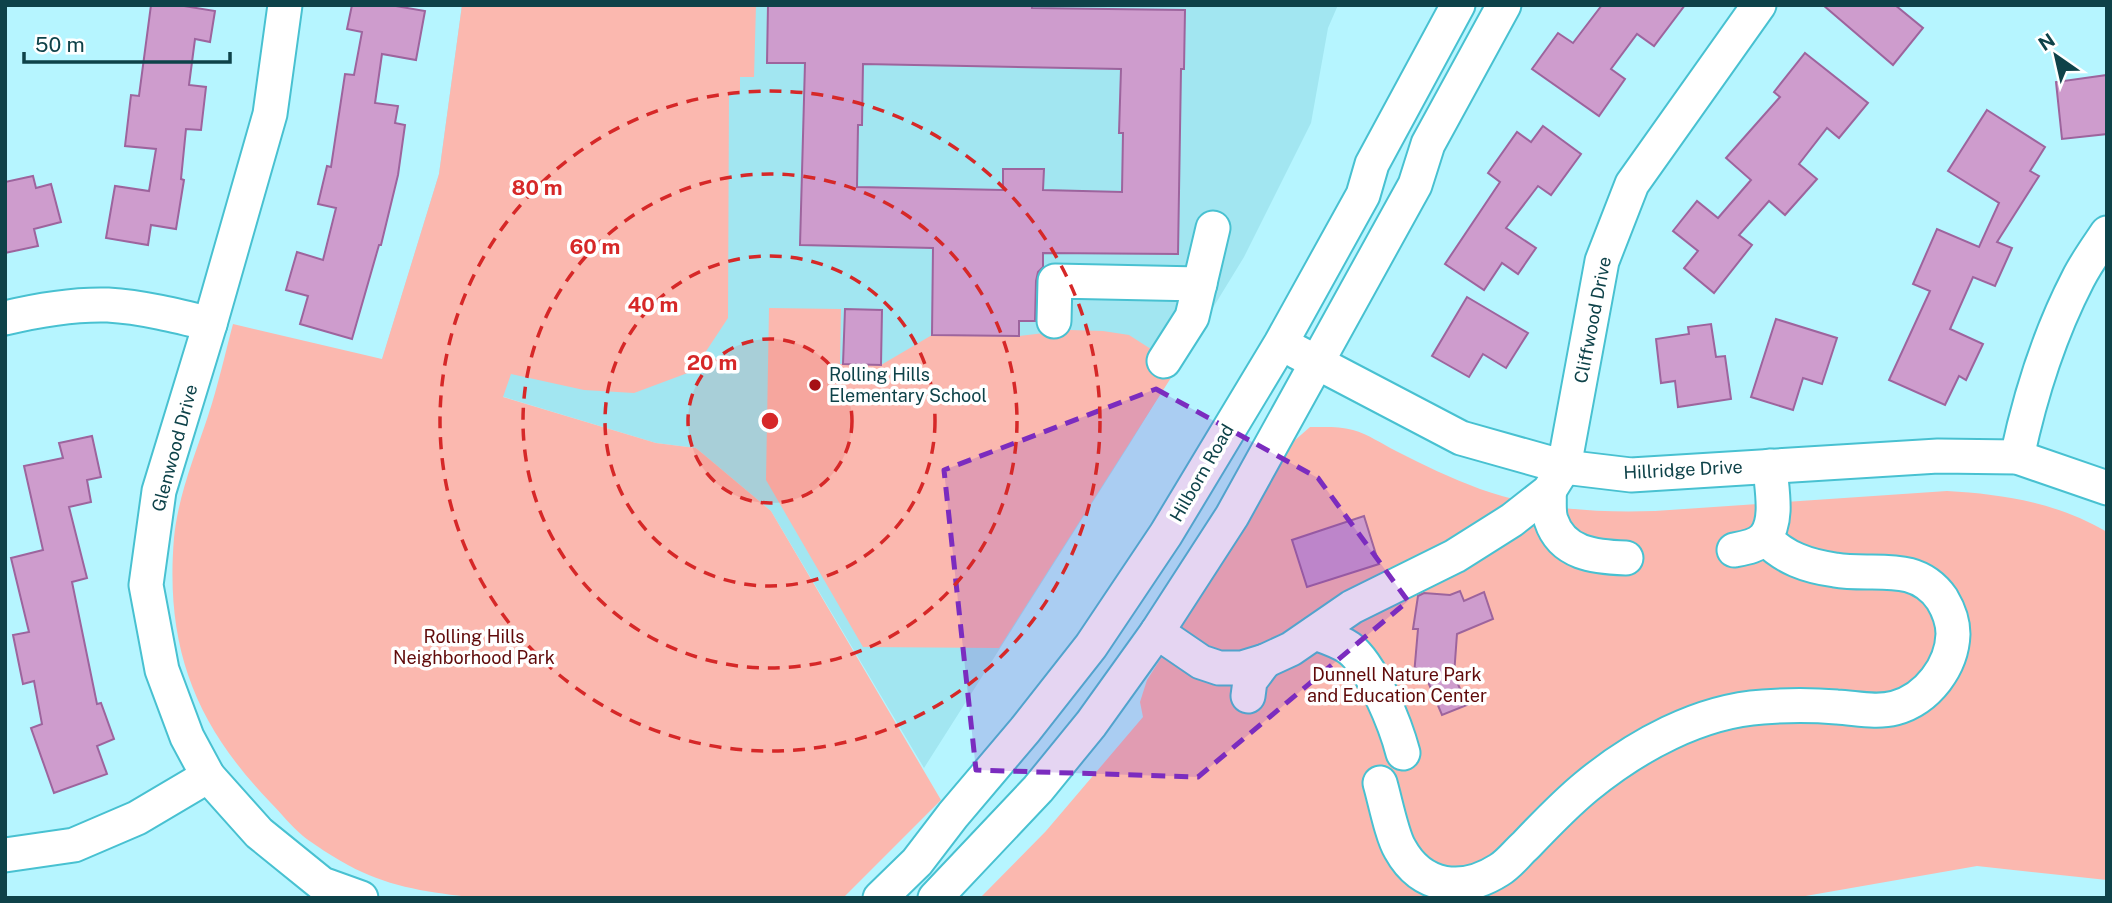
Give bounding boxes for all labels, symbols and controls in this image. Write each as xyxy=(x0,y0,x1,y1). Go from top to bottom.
scale bar xyxy=(24,21,231,65)
north arrow xyxy=(2021,21,2091,91)
text: N xyxy=(2034,29,2059,55)
text: 50 m xyxy=(35,32,85,57)
text: 80 m xyxy=(511,175,563,200)
text: 60 m xyxy=(570,234,620,259)
street label: Cliffwood Drive xyxy=(1570,255,1615,385)
text: 40 m xyxy=(628,292,678,317)
text: 20 m xyxy=(687,350,737,375)
place label: Rolling Hills Elementary School xyxy=(829,364,987,406)
marker: Rolling Hills Elementary School xyxy=(807,377,823,393)
street label: Glenwood Drive xyxy=(147,382,202,514)
centre of rings xyxy=(758,409,782,433)
street label: Hilborn Road xyxy=(1165,420,1238,525)
street label: Hillridge Drive xyxy=(1623,456,1743,483)
park label: Rolling Hills Neighborhood Park xyxy=(393,626,555,668)
park label: Dunnell Nature Park and Education Center xyxy=(1307,664,1487,706)

